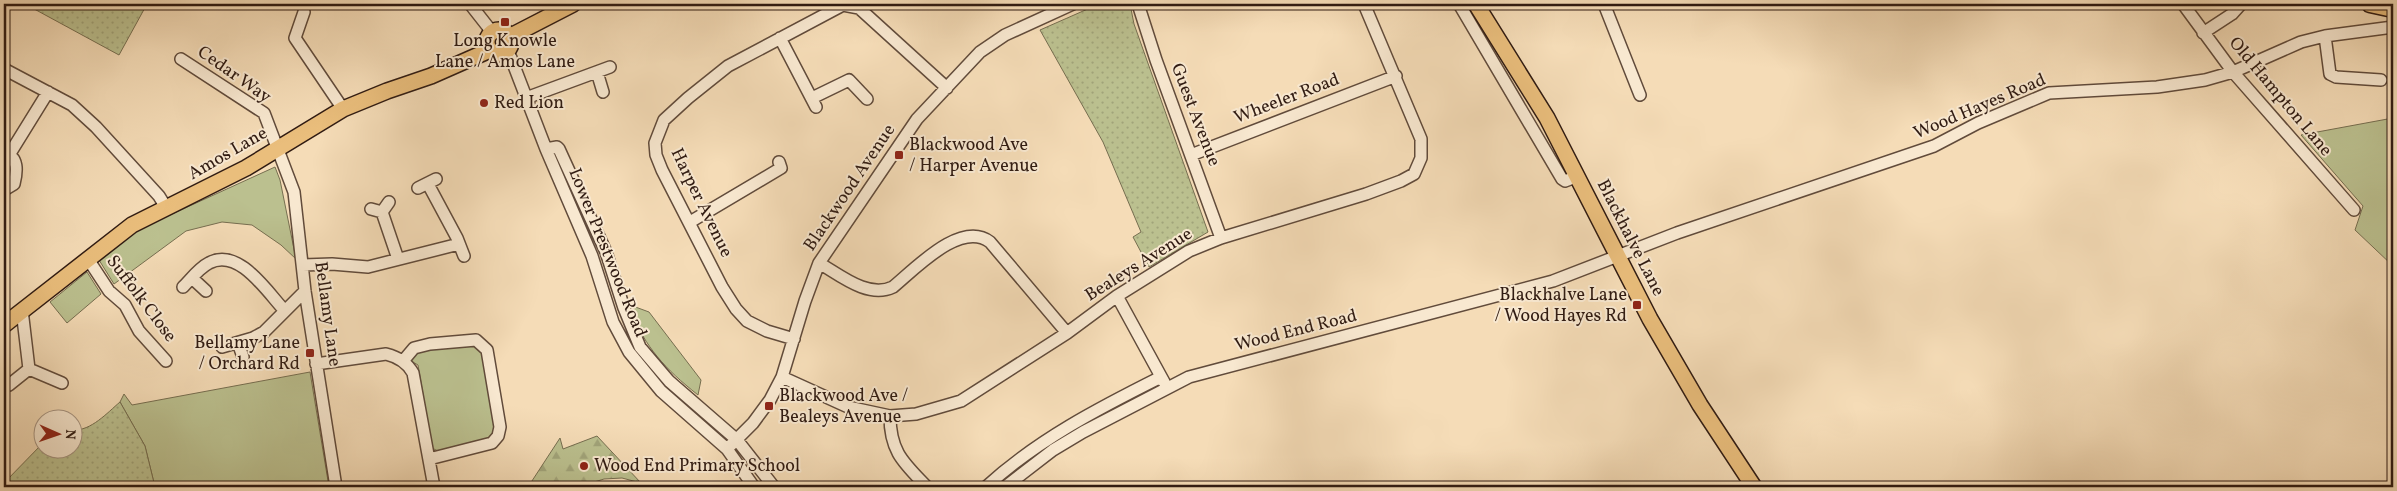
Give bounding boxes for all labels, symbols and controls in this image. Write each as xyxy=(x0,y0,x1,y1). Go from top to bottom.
marker: Long Knowle Lane / Amos Lane xyxy=(499,16,511,28)
place label: Long Knowle Lane / Amos Lane xyxy=(435,29,575,75)
street label: Old Hampton Lane xyxy=(2222,32,2338,162)
street label: Cedar Way xyxy=(192,40,276,110)
street label: Guest Avenue xyxy=(1164,60,1226,170)
street label: Wheeler Road xyxy=(1231,67,1343,131)
street label: Wood Hayes Road xyxy=(1910,68,2050,146)
place label: Red Lion xyxy=(494,91,564,116)
marker: Red Lion xyxy=(478,97,490,109)
street label: Blackwood Avenue xyxy=(798,119,902,257)
street label: Amos Lane xyxy=(184,121,272,187)
place label: Blackwood Ave / Harper Avenue xyxy=(909,133,1038,179)
street label: Harper Avenue xyxy=(664,144,738,262)
marker: Blackwood Ave / Harper Avenue xyxy=(893,149,905,161)
street label: Lower Prestwood Road xyxy=(562,165,652,341)
street label: Blackhalve Lane xyxy=(1590,175,1670,301)
street label: Bealeys Avenue xyxy=(1080,222,1198,308)
street label: Suffolk Close xyxy=(100,250,182,348)
street label: Bellamy Lane xyxy=(307,260,347,368)
place label: Blackhalve Lane / Wood Hayes Rd xyxy=(1494,283,1627,329)
marker: Blackhalve Lane / Wood Hayes Rd xyxy=(1631,299,1643,311)
street label: Wood End Road xyxy=(1232,304,1360,358)
place label: Bellamy Lane / Orchard Rd xyxy=(194,331,300,377)
marker: Bellamy Lane / Orchard Rd xyxy=(304,347,316,359)
place label: Blackwood Ave / Bealeys Avenue xyxy=(779,384,909,430)
marker: Blackwood Ave / Bealeys Avenue xyxy=(763,400,775,412)
north arrow xyxy=(32,408,82,458)
text: N xyxy=(60,429,79,440)
place label: Wood End Primary School xyxy=(594,454,800,479)
marker: Wood End Primary School xyxy=(578,460,590,472)

